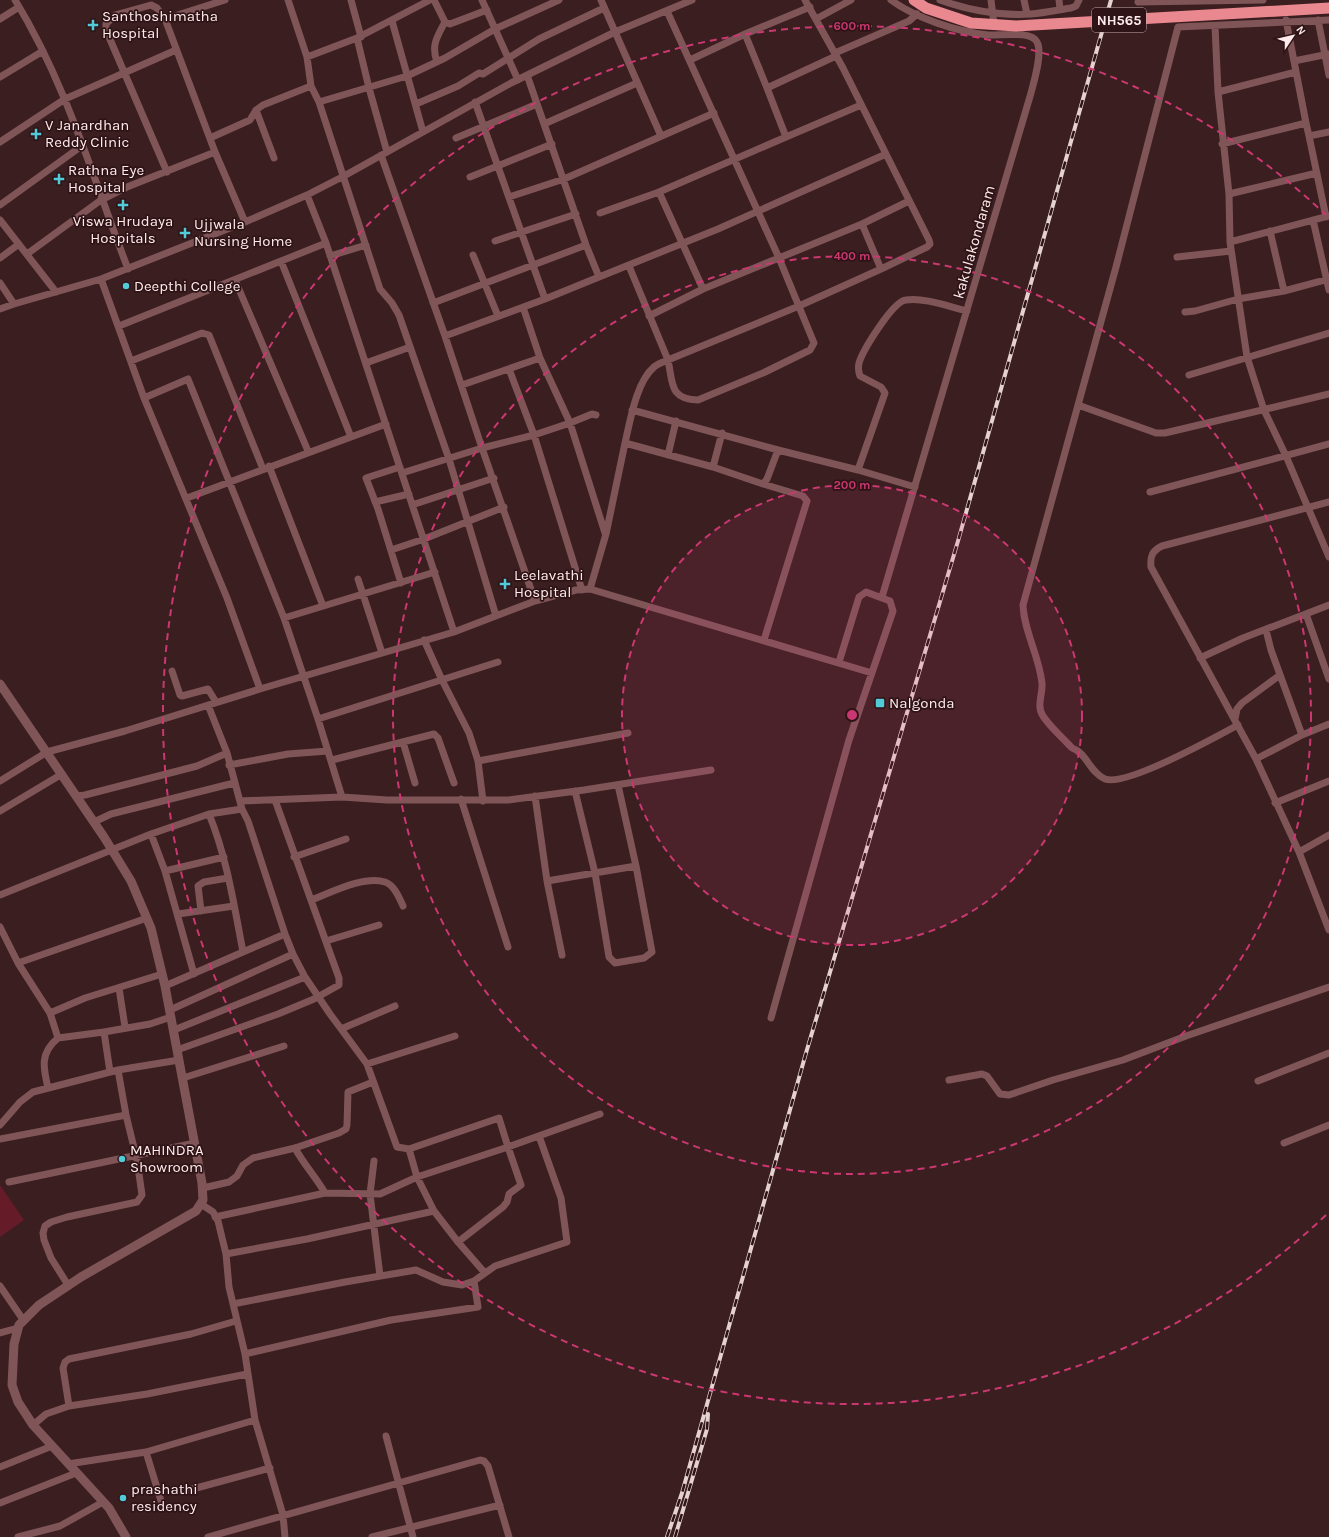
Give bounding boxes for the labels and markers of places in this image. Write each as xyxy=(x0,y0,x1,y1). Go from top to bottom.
place label: Santhoshimatha Hospital xyxy=(102,7,218,42)
marker: Santhoshimatha Hospital xyxy=(87,19,99,31)
place label: V Janardhan Reddy Clinic xyxy=(45,116,129,151)
marker: V Janardhan Reddy Clinic xyxy=(30,128,42,140)
place label: Rathna Eye Hospital xyxy=(68,161,144,196)
marker: Rathna Eye Hospital xyxy=(53,173,65,185)
marker: Viswa Hrudaya Hospitals xyxy=(117,199,129,211)
place label: Viswa Hrudaya Hospitals xyxy=(73,212,173,247)
place label: Ujjwala Nursing Home xyxy=(194,215,292,250)
marker: Ujjwala Nursing Home xyxy=(179,227,191,239)
place label: Deepthi College xyxy=(134,277,240,295)
marker: Deepthi College xyxy=(121,281,131,291)
place label: Leelavathi Hospital xyxy=(514,566,584,601)
marker: Leelavathi Hospital xyxy=(499,578,511,590)
place label: Nalgonda xyxy=(889,694,955,712)
marker: Nalgonda xyxy=(874,697,886,709)
centre of rings xyxy=(845,708,859,722)
place label: MAHINDRA Showroom xyxy=(130,1141,204,1176)
marker: MAHINDRA Showroom xyxy=(117,1154,127,1164)
place label: prashathi residency xyxy=(131,1480,198,1515)
marker: prashathi residency xyxy=(118,1493,128,1503)

